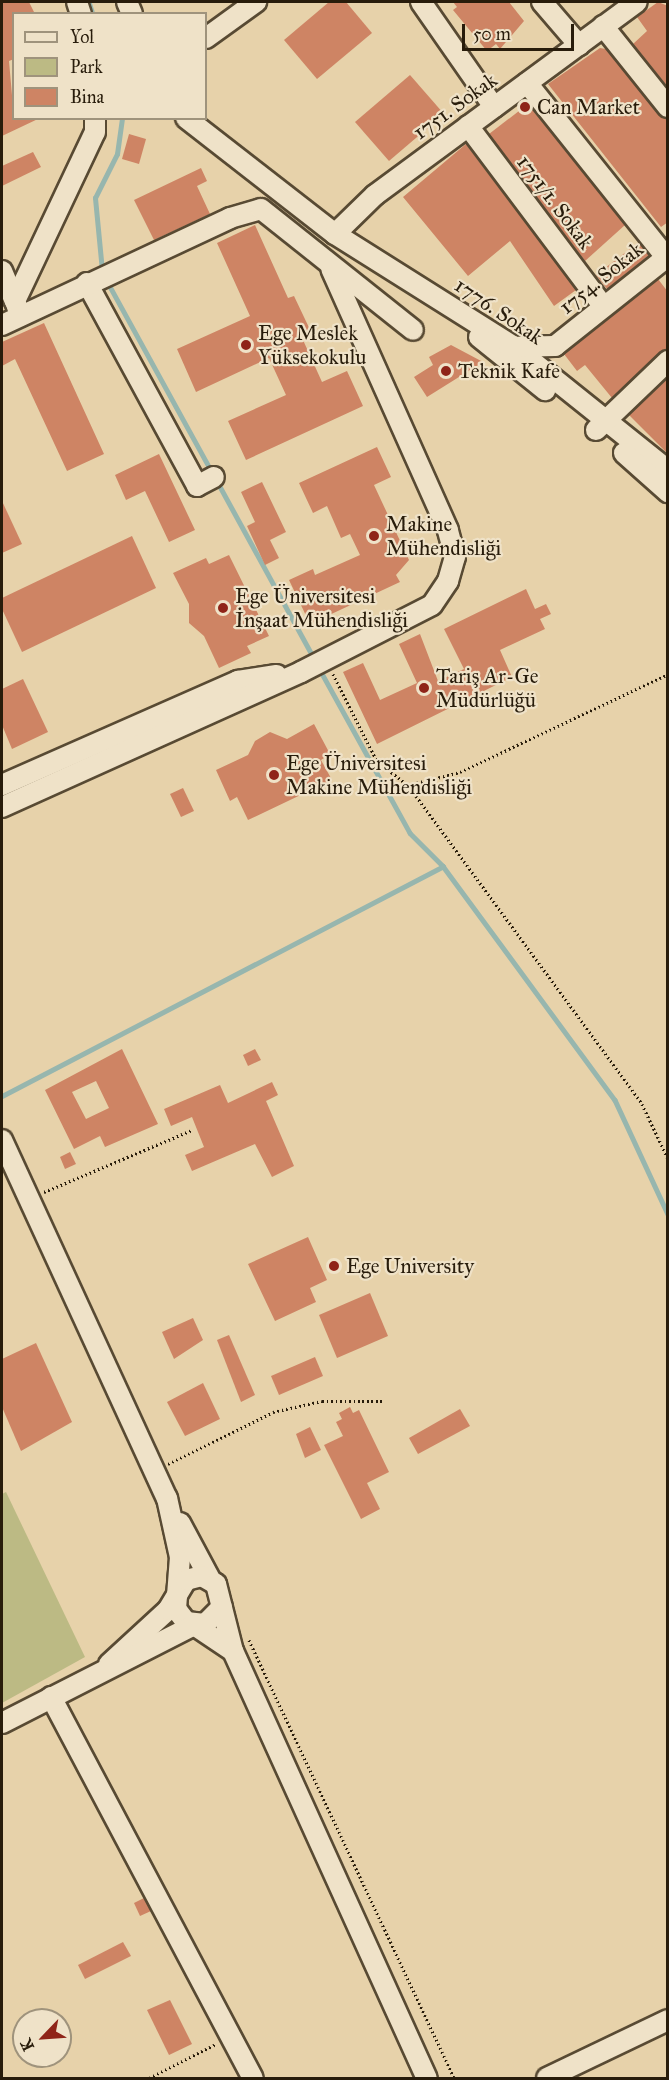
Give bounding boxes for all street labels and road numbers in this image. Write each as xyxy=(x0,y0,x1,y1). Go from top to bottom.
street label: 1751. Sokak xyxy=(408,67,502,145)
street label: 1751/1. Sokak xyxy=(511,150,599,254)
street label: 1754. Sokak xyxy=(554,236,648,320)
street label: 1776. Sokak xyxy=(450,272,548,350)

